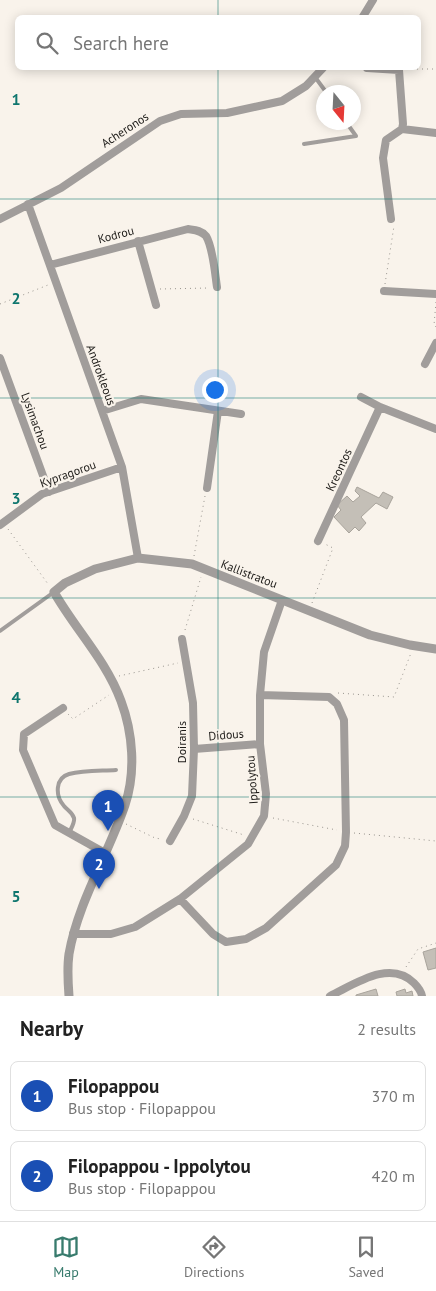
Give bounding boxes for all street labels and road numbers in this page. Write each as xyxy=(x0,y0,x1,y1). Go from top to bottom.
street label: Acheronos xyxy=(98,109,151,150)
street label: Kodrou xyxy=(96,223,136,247)
street label: Androkleous xyxy=(84,342,119,407)
street label: Lysimachou xyxy=(18,390,53,451)
street label: Kreontos xyxy=(322,446,355,494)
street label: Kypragorou xyxy=(38,456,98,491)
street label: Kallistratou xyxy=(219,556,279,591)
street label: Doiranis xyxy=(174,721,189,763)
street label: Didous xyxy=(208,725,244,744)
street label: Ippolytou xyxy=(242,755,261,805)

